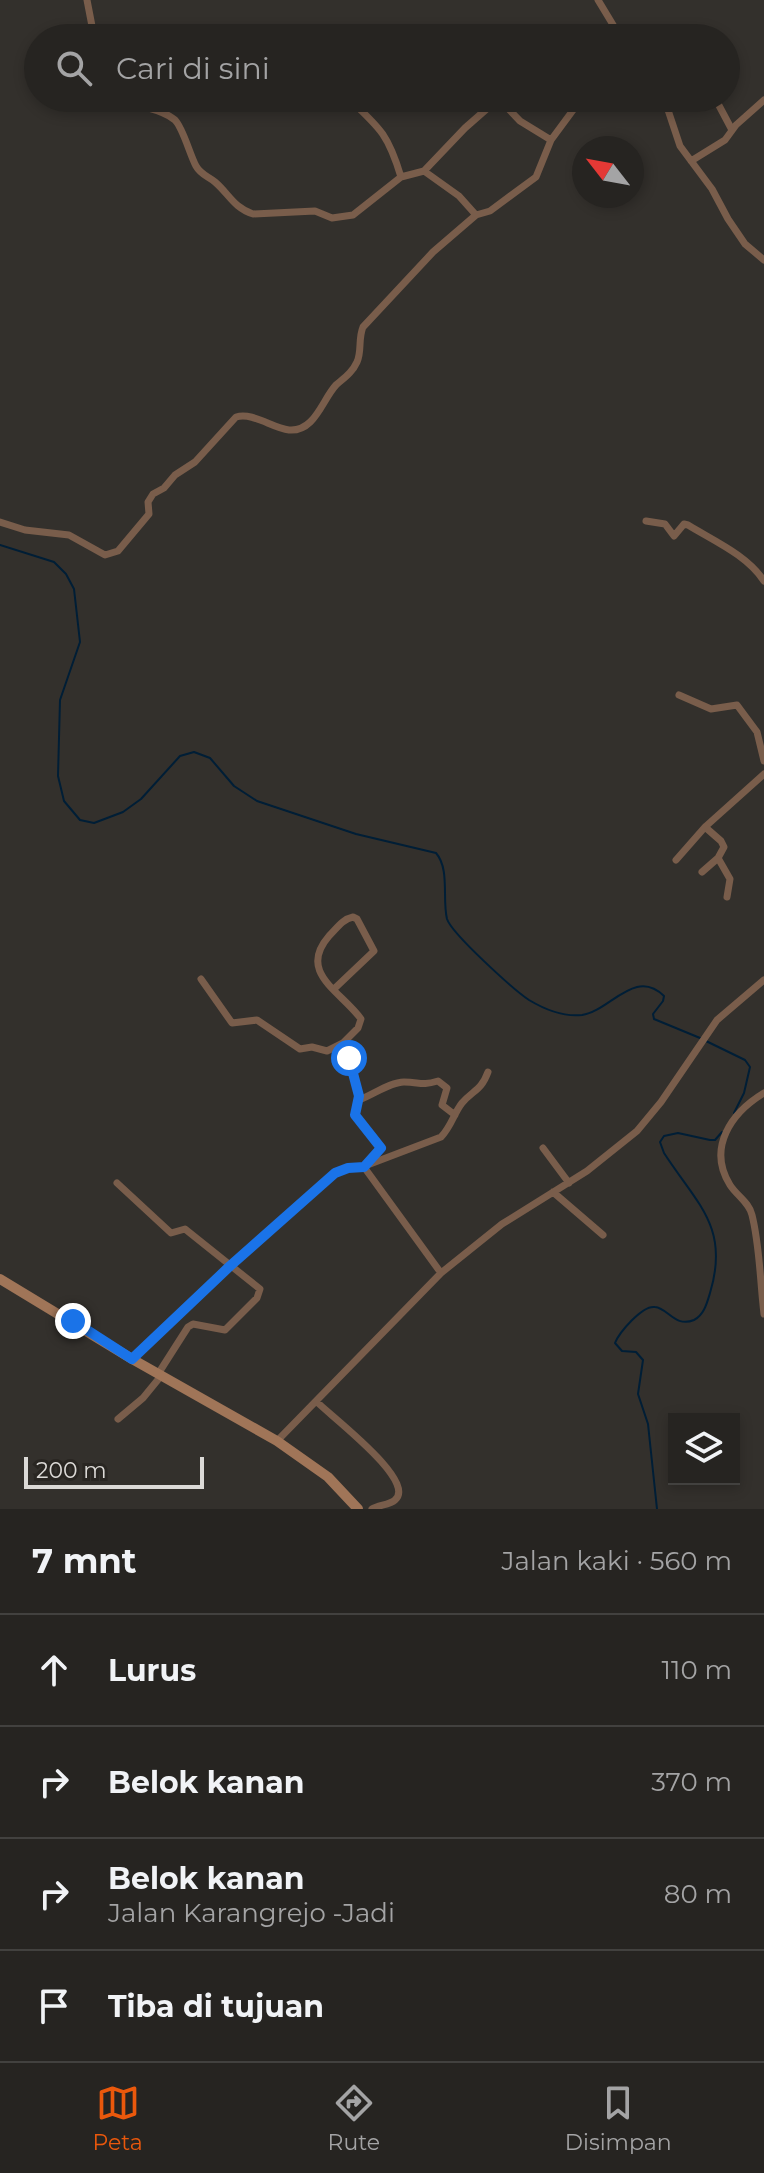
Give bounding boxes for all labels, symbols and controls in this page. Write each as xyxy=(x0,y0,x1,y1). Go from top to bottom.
search box xyxy=(24,24,740,112)
icon: search xyxy=(52,46,96,90)
text: Cari di sini xyxy=(116,50,270,87)
north arrow xyxy=(572,136,644,208)
route start xyxy=(331,1040,367,1076)
route end xyxy=(55,1303,91,1339)
map controls xyxy=(668,1413,740,1485)
button: layers xyxy=(668,1413,740,1485)
scale bar xyxy=(24,1453,204,1489)
text: 200 m xyxy=(36,1457,107,1484)
text: 7 mnt xyxy=(32,1540,137,1582)
text: Jalan kaki · 560 m xyxy=(501,1545,732,1577)
icon: ahead xyxy=(32,1648,76,1692)
text: Lurus xyxy=(108,1652,196,1689)
text: 110 m xyxy=(662,1654,732,1686)
icon: right xyxy=(32,1760,76,1804)
text: Belok kanan xyxy=(108,1764,305,1801)
text: 370 m xyxy=(651,1766,732,1798)
text: Belok kanan xyxy=(108,1860,305,1897)
icon: right xyxy=(32,1872,76,1916)
text: 80 m xyxy=(664,1878,732,1910)
text: Jalan Karangrejo -Jadi xyxy=(108,1897,395,1929)
icon: arrive xyxy=(32,1984,76,2028)
text: Tiba di tujuan xyxy=(108,1988,324,2025)
tab: Peta xyxy=(92,2081,143,2156)
tab: Rute xyxy=(328,2081,380,2156)
tab: Disimpan xyxy=(565,2081,672,2156)

